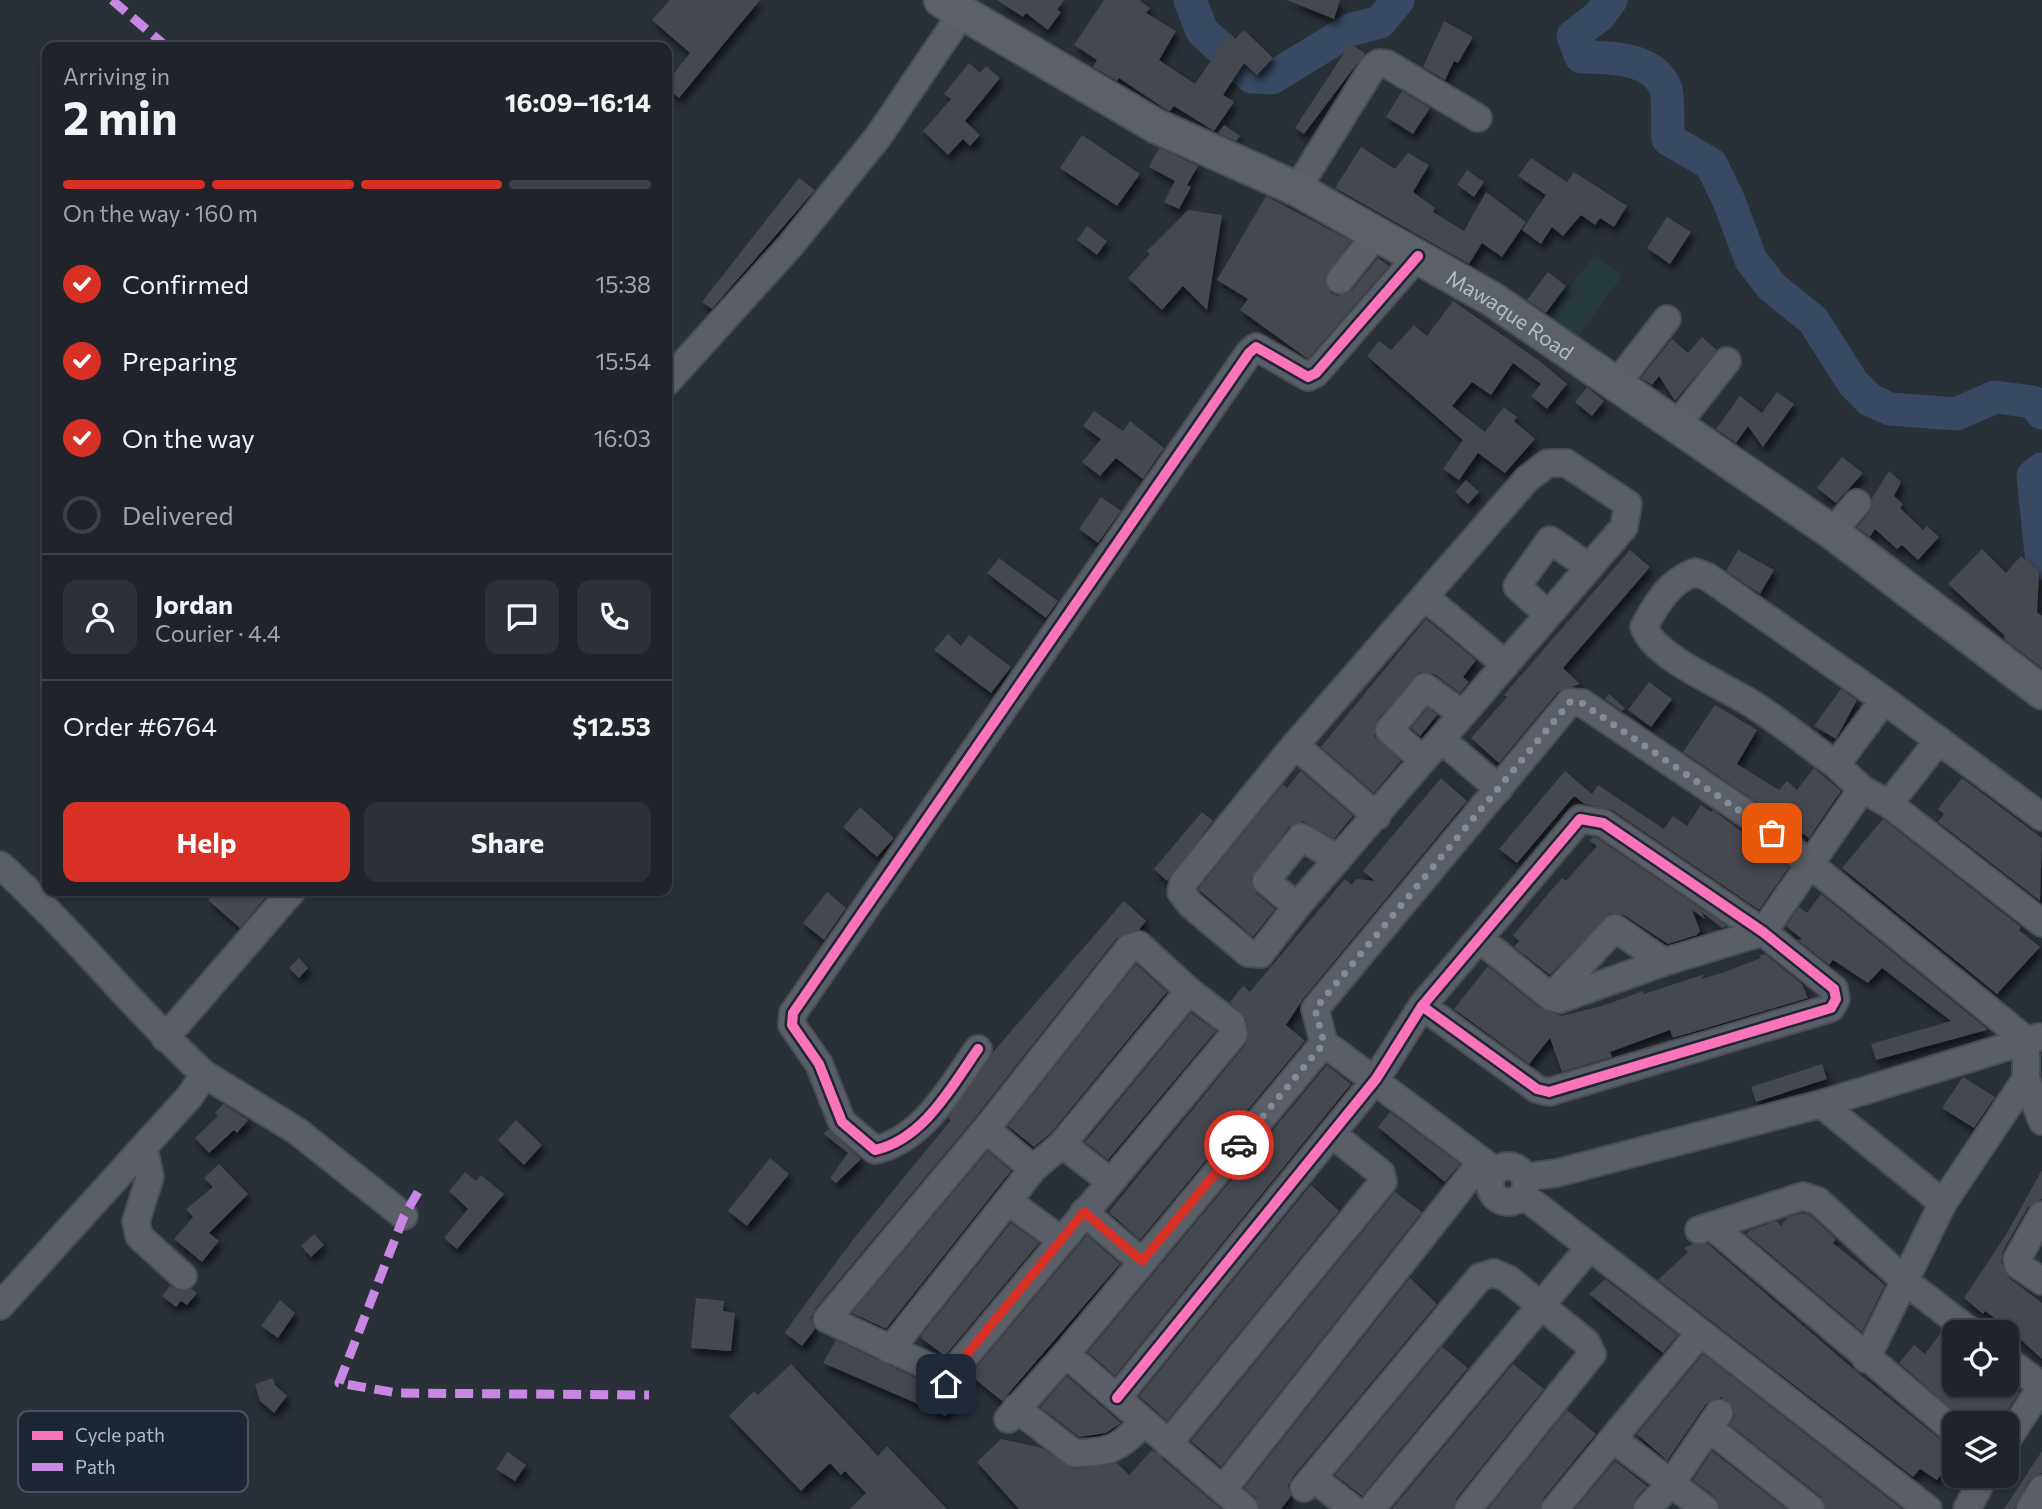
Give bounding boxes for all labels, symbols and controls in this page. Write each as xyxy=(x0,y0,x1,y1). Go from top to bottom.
text: Arriving in xyxy=(63,62,170,90)
text: 16:09–16:14 xyxy=(505,86,651,117)
text: 2 min xyxy=(63,88,178,144)
text: On the way · 160 m xyxy=(63,199,258,227)
street label: Mawaque Road xyxy=(1443,264,1579,364)
icon: check xyxy=(63,265,101,303)
text: Confirmed xyxy=(122,268,249,299)
text: 15:38 xyxy=(595,270,651,298)
icon: check xyxy=(63,342,101,380)
text: Preparing xyxy=(122,345,237,376)
text: 15:54 xyxy=(596,347,651,375)
icon: check xyxy=(63,419,101,457)
text: On the way xyxy=(122,422,255,453)
text: 16:03 xyxy=(594,424,651,452)
text: Delivered xyxy=(122,499,233,530)
button: person xyxy=(63,580,137,654)
button: chat xyxy=(485,580,559,654)
button: phone xyxy=(577,580,651,654)
text: Jordan xyxy=(155,588,233,619)
text: Courier · 4.4 xyxy=(155,619,281,647)
text: Order #6764 xyxy=(63,710,217,741)
text: $12.53 xyxy=(572,710,651,741)
button: Help xyxy=(63,802,350,882)
button: Share xyxy=(364,802,651,882)
pin xyxy=(1742,803,1802,863)
icon: bag xyxy=(1753,814,1791,852)
courier xyxy=(1204,1110,1274,1180)
icon: car xyxy=(1220,1126,1258,1164)
map controls xyxy=(1942,1320,2019,1488)
button: locate xyxy=(1942,1320,2019,1397)
pin xyxy=(916,1354,976,1414)
icon: home xyxy=(927,1365,965,1403)
legend xyxy=(18,1411,248,1492)
button: layers xyxy=(1942,1411,2019,1488)
text: Cycle path xyxy=(75,1423,165,1446)
text: Path xyxy=(75,1455,116,1478)

